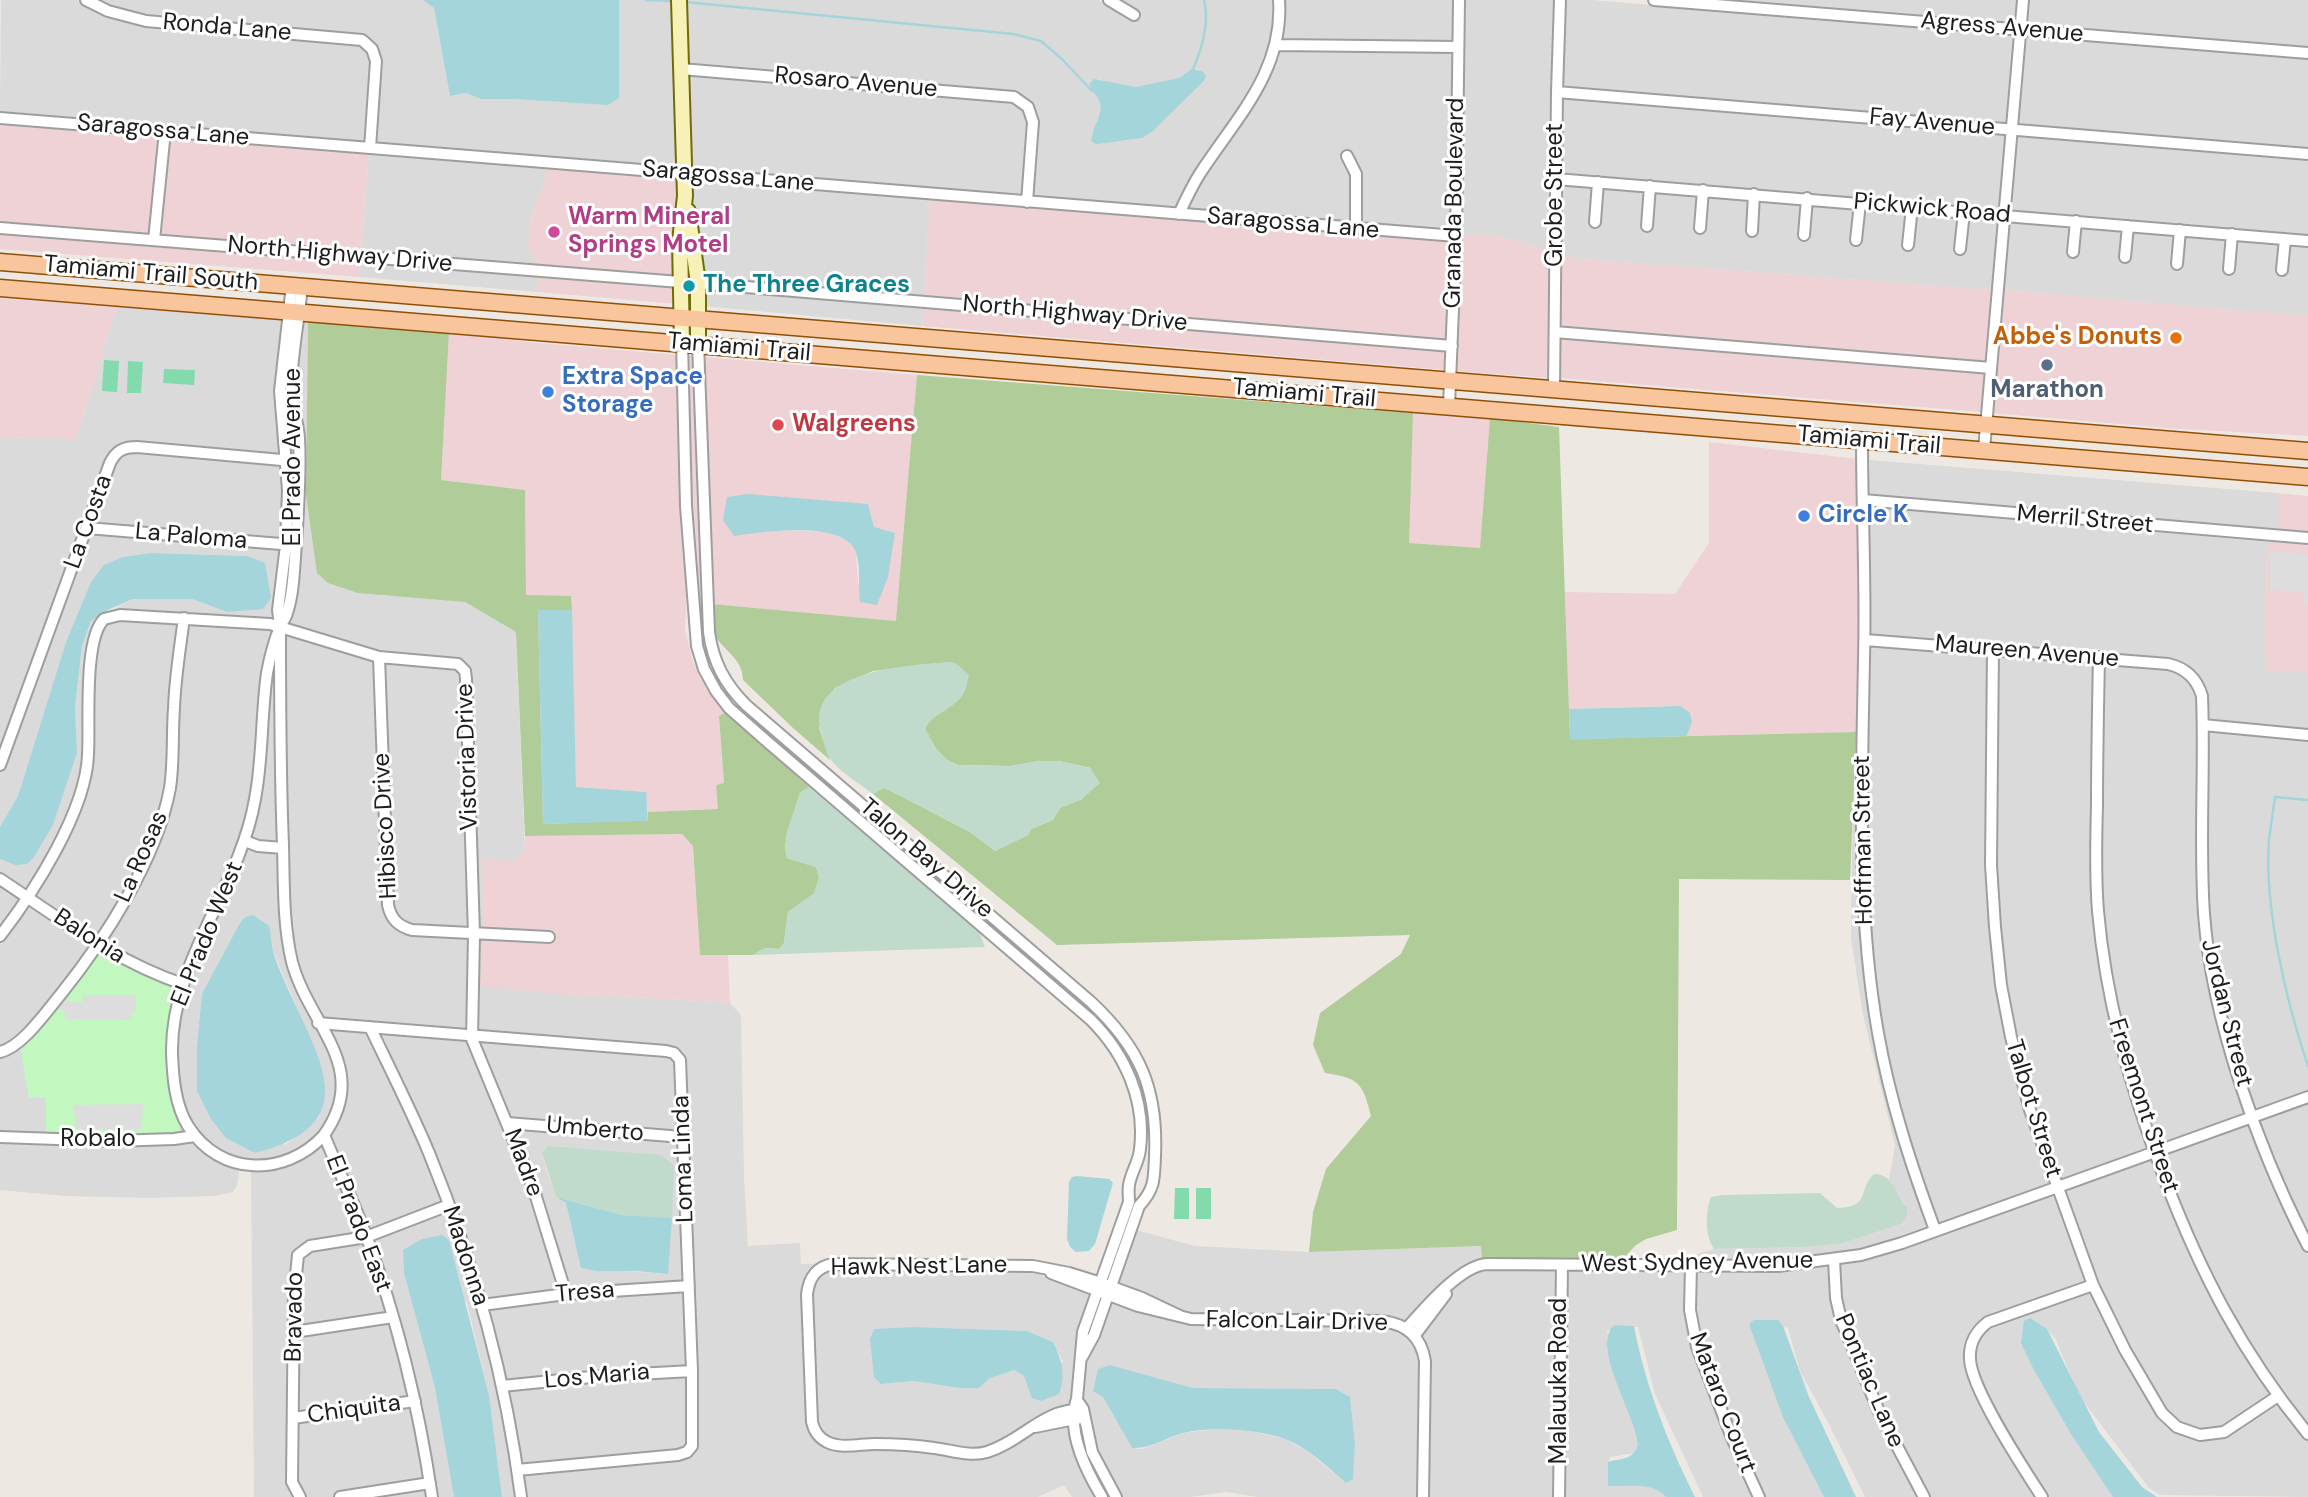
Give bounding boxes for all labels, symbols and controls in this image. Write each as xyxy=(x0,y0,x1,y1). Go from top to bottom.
street label: Agress Avenue xyxy=(1919,7,2085,49)
street label: Ronda Lane xyxy=(161,8,293,48)
street label: Rosaro Avenue xyxy=(773,62,939,104)
street label: Granada Boulevard xyxy=(1439,97,1471,309)
street label: Fay Avenue xyxy=(1868,103,1996,143)
street label: Saragossa Lane xyxy=(76,109,250,153)
street label: Grobe Street xyxy=(1542,123,1570,267)
street label: Saragossa Lane xyxy=(641,155,815,199)
street label: Pickwick Road xyxy=(1852,188,2012,230)
street label: Saragossa Lane xyxy=(1206,202,1380,246)
place label: Warm Mineral Springs Motel xyxy=(568,204,731,260)
marker: Warm Mineral Springs Motel xyxy=(546,224,562,240)
street label: North Highway Drive xyxy=(226,231,454,279)
street label: Tamiami Trail South xyxy=(43,250,259,298)
place label: The Three Graces xyxy=(703,272,910,300)
marker: The Three Graces xyxy=(681,278,697,294)
street label: North Highway Drive xyxy=(961,290,1189,338)
place label: Abbe's Donuts xyxy=(1993,324,2162,352)
street label: Tamiami Trail xyxy=(666,327,812,369)
marker: Abbe's Donuts xyxy=(2168,330,2184,346)
marker: Marathon xyxy=(2039,357,2055,373)
place label: Extra Space Storage xyxy=(562,364,703,420)
street label: El Prado Avenue xyxy=(280,368,308,546)
street label: Tamiami Trail xyxy=(1231,373,1377,415)
place label: Marathon xyxy=(1990,377,2104,405)
marker: Extra Space Storage xyxy=(540,384,556,400)
place label: Walgreens xyxy=(792,411,916,439)
marker: Walgreens xyxy=(770,417,786,433)
street label: Tamiami Trail xyxy=(1796,420,1942,462)
street label: La Costa xyxy=(59,471,119,573)
street label: Merril Street xyxy=(2015,500,2155,540)
place label: Circle K xyxy=(1818,502,1909,530)
marker: Circle K xyxy=(1796,508,1812,524)
street label: La Paloma xyxy=(134,518,248,556)
street label: Maureen Avenue xyxy=(1934,630,2120,674)
street label: Vistoria Drive xyxy=(451,683,485,831)
street label: Hibisco Drive xyxy=(368,752,404,900)
street label: Hoffman Street xyxy=(1848,755,1880,925)
street label: Talon Bay Drive xyxy=(853,793,999,925)
street label: La Rosas xyxy=(109,807,175,907)
street label: El Prado West xyxy=(166,857,250,1011)
street label: Balonia xyxy=(48,903,130,971)
street label: Jordan Street xyxy=(2194,936,2258,1090)
street label: Freemont Street xyxy=(2101,1015,2185,1197)
street label: Talbot Street xyxy=(1998,1037,2068,1181)
street label: Loma Linda xyxy=(667,1095,701,1223)
street label: Umberto xyxy=(545,1111,645,1149)
street label: Madre xyxy=(497,1125,549,1201)
street label: Robalo xyxy=(60,1126,136,1154)
street label: El Prado East xyxy=(319,1151,397,1297)
street label: Madonna xyxy=(435,1203,495,1309)
street label: West Sydney Avenue xyxy=(1581,1247,1813,1279)
street label: Hawk Nest Lane xyxy=(830,1251,1008,1283)
street label: Bravado xyxy=(280,1272,310,1362)
street label: Tresa xyxy=(554,1276,616,1310)
street label: Malauuka Road xyxy=(1546,1298,1574,1464)
street label: Falcon Lair Drive xyxy=(1206,1306,1388,1338)
street label: Pontiac Lane xyxy=(1828,1310,1910,1452)
street label: Mataro Court xyxy=(1682,1329,1762,1477)
street label: Los Maria xyxy=(543,1358,651,1396)
street label: Chiquita xyxy=(306,1389,402,1431)

